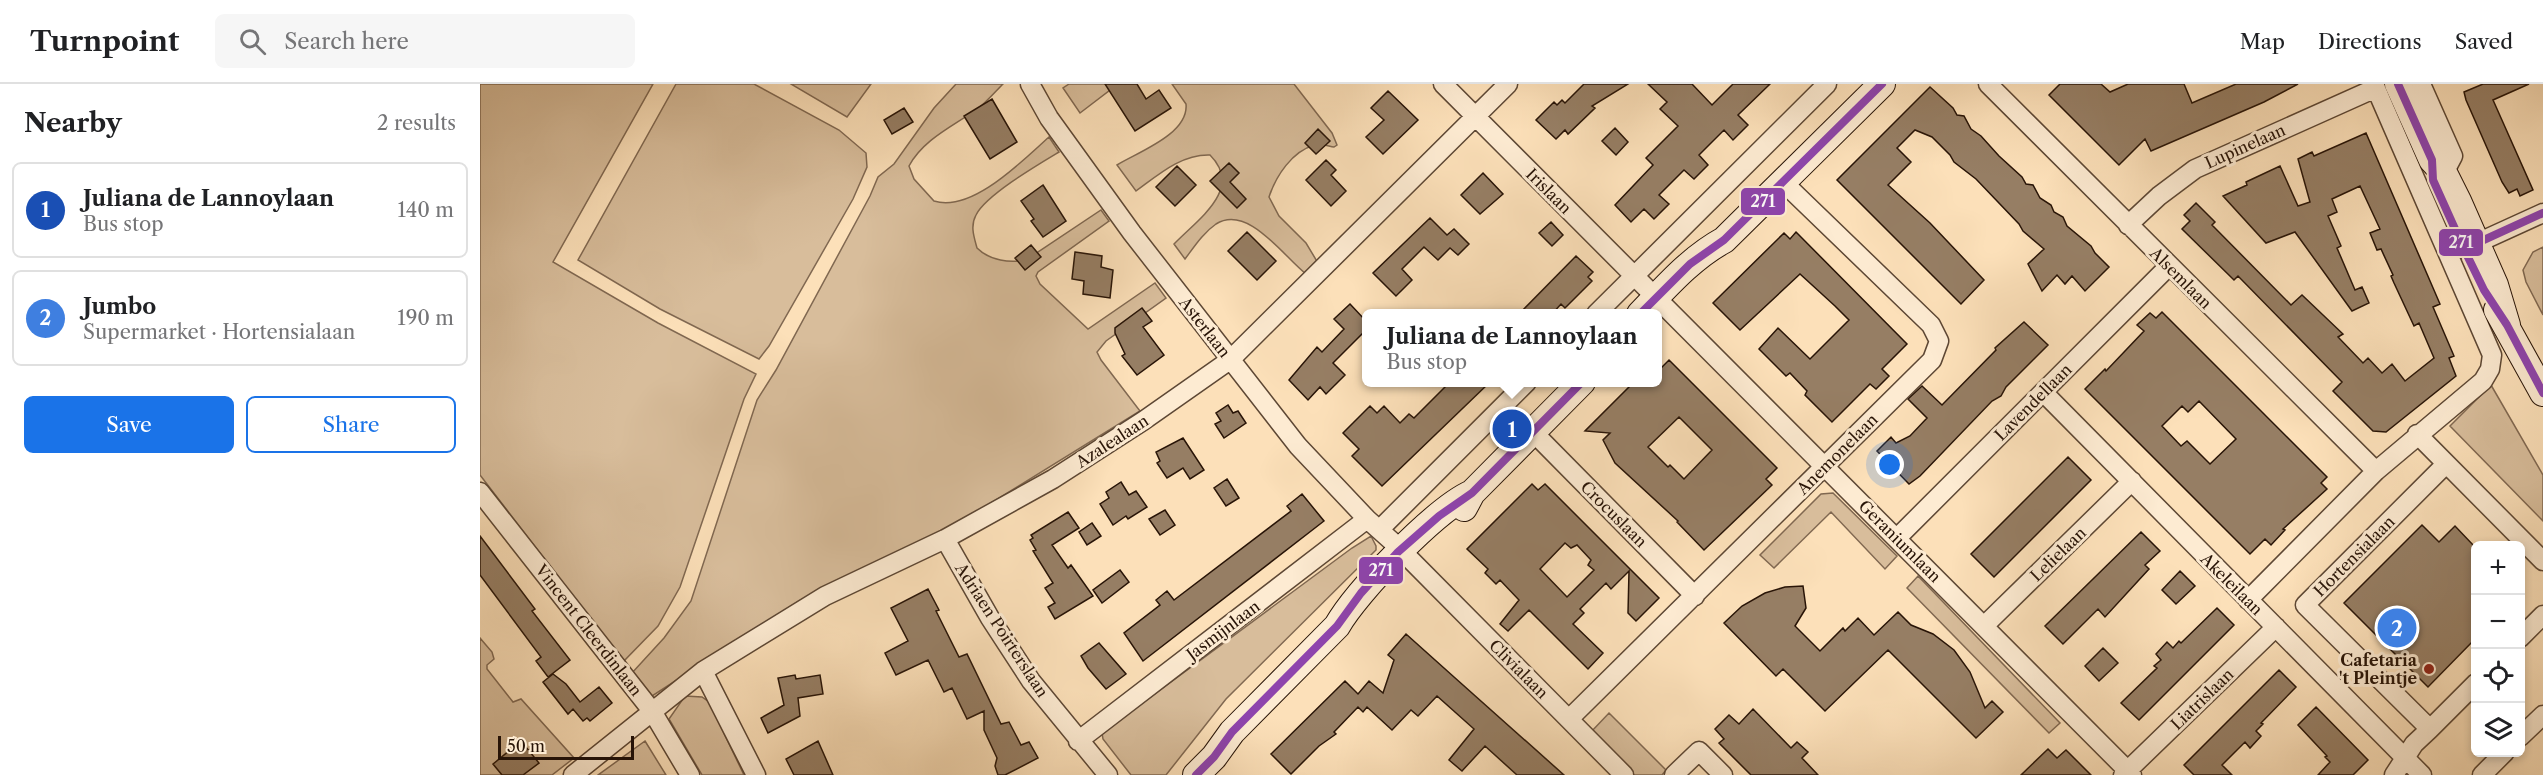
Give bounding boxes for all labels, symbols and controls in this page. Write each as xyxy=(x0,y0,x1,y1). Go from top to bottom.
search box xyxy=(215,14,635,68)
text: Turnpoint xyxy=(30,24,179,58)
icon: search xyxy=(236,25,269,58)
text: Search here xyxy=(284,28,409,55)
text: Map xyxy=(2240,29,2285,54)
text: Directions xyxy=(2318,29,2422,54)
text: Saved xyxy=(2455,29,2513,54)
text: Nearby xyxy=(24,107,122,139)
text: 2 results xyxy=(377,111,456,135)
street label: Lupinelaan xyxy=(2202,119,2288,173)
street label: Irislaan xyxy=(1522,164,1576,218)
text: Juliana de Lannoylaan xyxy=(83,185,334,212)
line badge: 271 xyxy=(1740,187,1786,216)
text: 271 xyxy=(1751,191,1776,211)
text: 1 xyxy=(41,198,50,222)
text: 140 m xyxy=(397,198,454,222)
text: Bus stop xyxy=(83,212,164,236)
line badge: 271 xyxy=(2438,228,2484,257)
text: 271 xyxy=(2449,232,2474,252)
street label: Alsemlaan xyxy=(2145,242,2216,313)
street label: Asterlaan xyxy=(1174,292,1235,361)
text: Jumbo xyxy=(83,293,156,320)
text: 2 xyxy=(40,306,51,330)
text: 190 m xyxy=(397,306,454,330)
popup xyxy=(1362,309,1662,387)
text: Supermarket · Hortensialaan xyxy=(83,320,355,344)
text: Juliana de Lannoylaan xyxy=(1386,323,1638,350)
text: Bus stop xyxy=(1386,350,1467,374)
street label: Lavendellaan xyxy=(1990,359,2076,445)
button: Save xyxy=(24,396,234,453)
button: Share xyxy=(246,396,456,453)
pin: 1 xyxy=(1492,406,1532,452)
street label: Anemonelaan xyxy=(1792,409,1882,499)
street label: Azalealaan xyxy=(1071,410,1152,472)
your location xyxy=(1875,450,1904,479)
street label: Crocuslaan xyxy=(1577,477,1651,551)
street label: Geraniumlaan xyxy=(1855,496,1945,586)
street label: Hortensialaan xyxy=(2309,511,2399,601)
street label: Lelielaan xyxy=(2026,523,2090,585)
map controls xyxy=(2471,541,2525,757)
button: + xyxy=(2471,541,2525,595)
street label: Akeleilaan xyxy=(2196,548,2267,619)
line badge: 271 xyxy=(1358,556,1404,585)
street label: Adriaen Poirterslaan xyxy=(951,558,1053,701)
street label: Vincent Cleerdinlaan xyxy=(531,559,647,700)
text: 271 xyxy=(1369,560,1394,580)
button: − xyxy=(2471,595,2525,649)
street label: Jasmijnlaan xyxy=(1180,596,1264,666)
pin: 2 xyxy=(2378,606,2416,650)
street label: Clivialaan xyxy=(1485,635,1553,703)
button: locate xyxy=(2471,649,2525,703)
place label: Cafetaria 't Pleintje xyxy=(2339,650,2418,688)
marker: Cafetaria 't Pleintje xyxy=(2422,662,2436,676)
street label: Liatrislaan xyxy=(2166,664,2238,734)
button: layers xyxy=(2471,703,2525,757)
scale bar xyxy=(498,733,634,760)
text: 50 m xyxy=(507,736,545,756)

